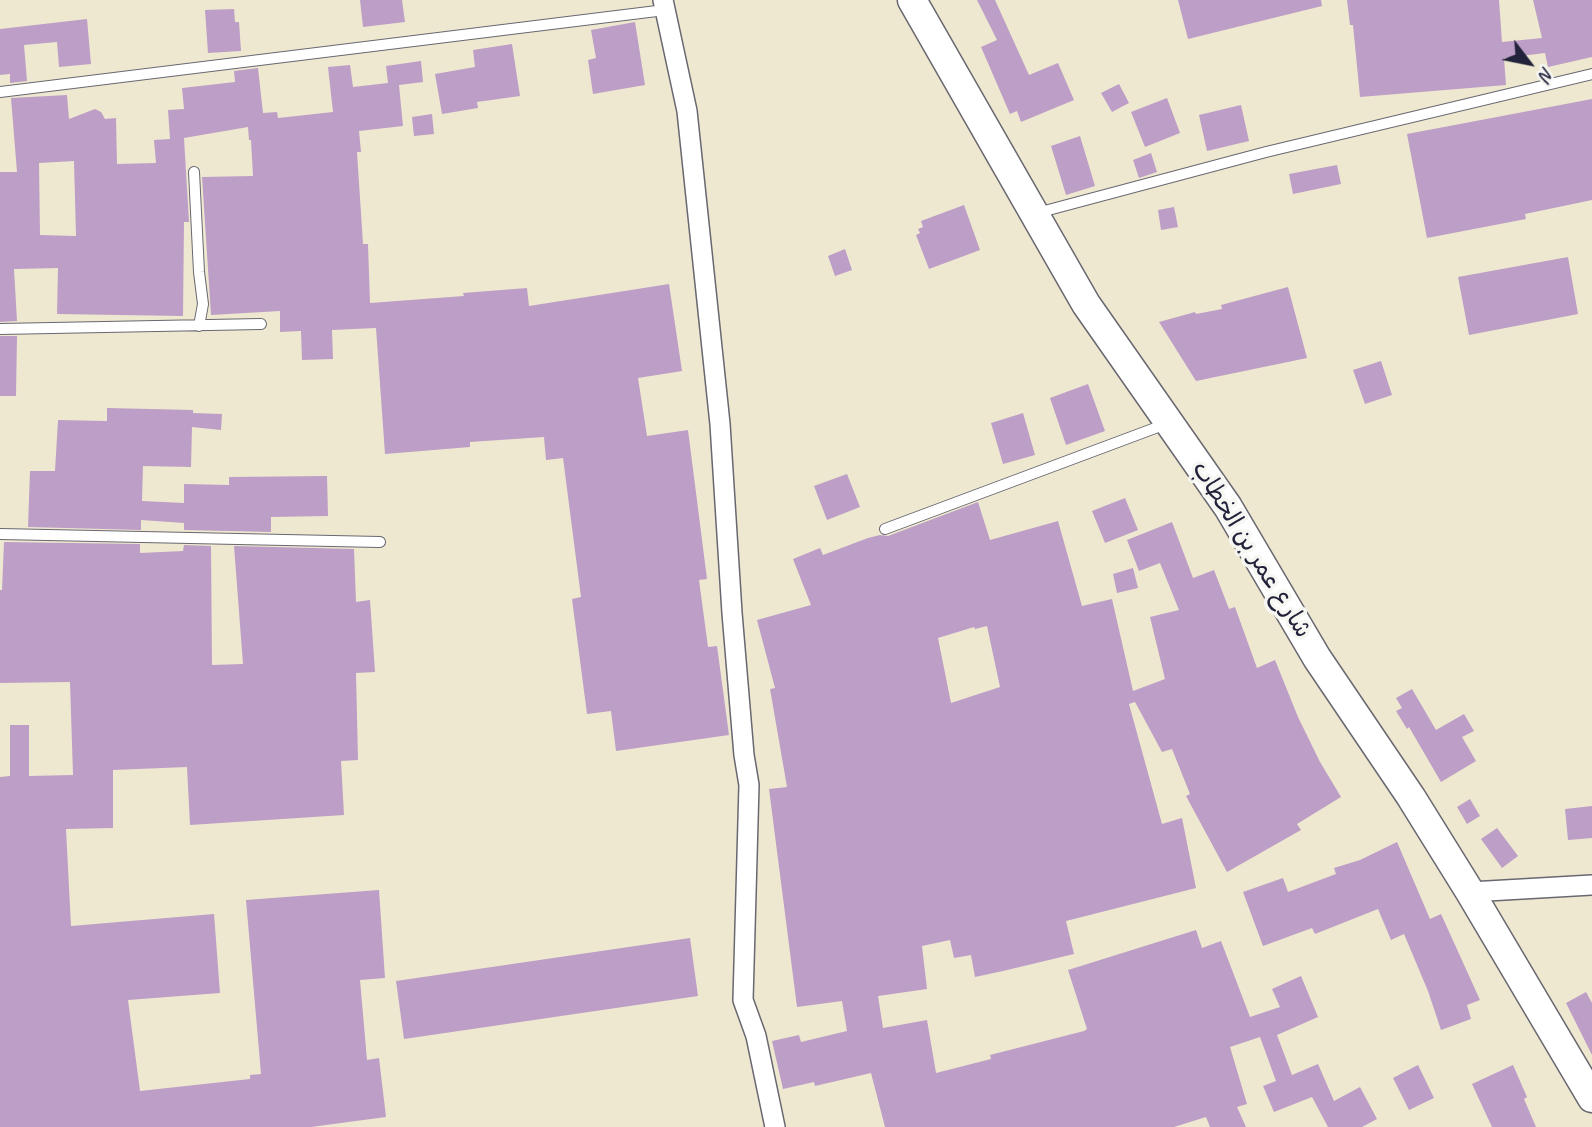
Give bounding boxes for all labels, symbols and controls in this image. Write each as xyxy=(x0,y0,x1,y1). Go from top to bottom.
north arrow xyxy=(1494,28,1564,98)
text: N xyxy=(1534,63,1560,85)
street label: شارع عمر بن الخطاب xyxy=(1185,457,1317,643)

